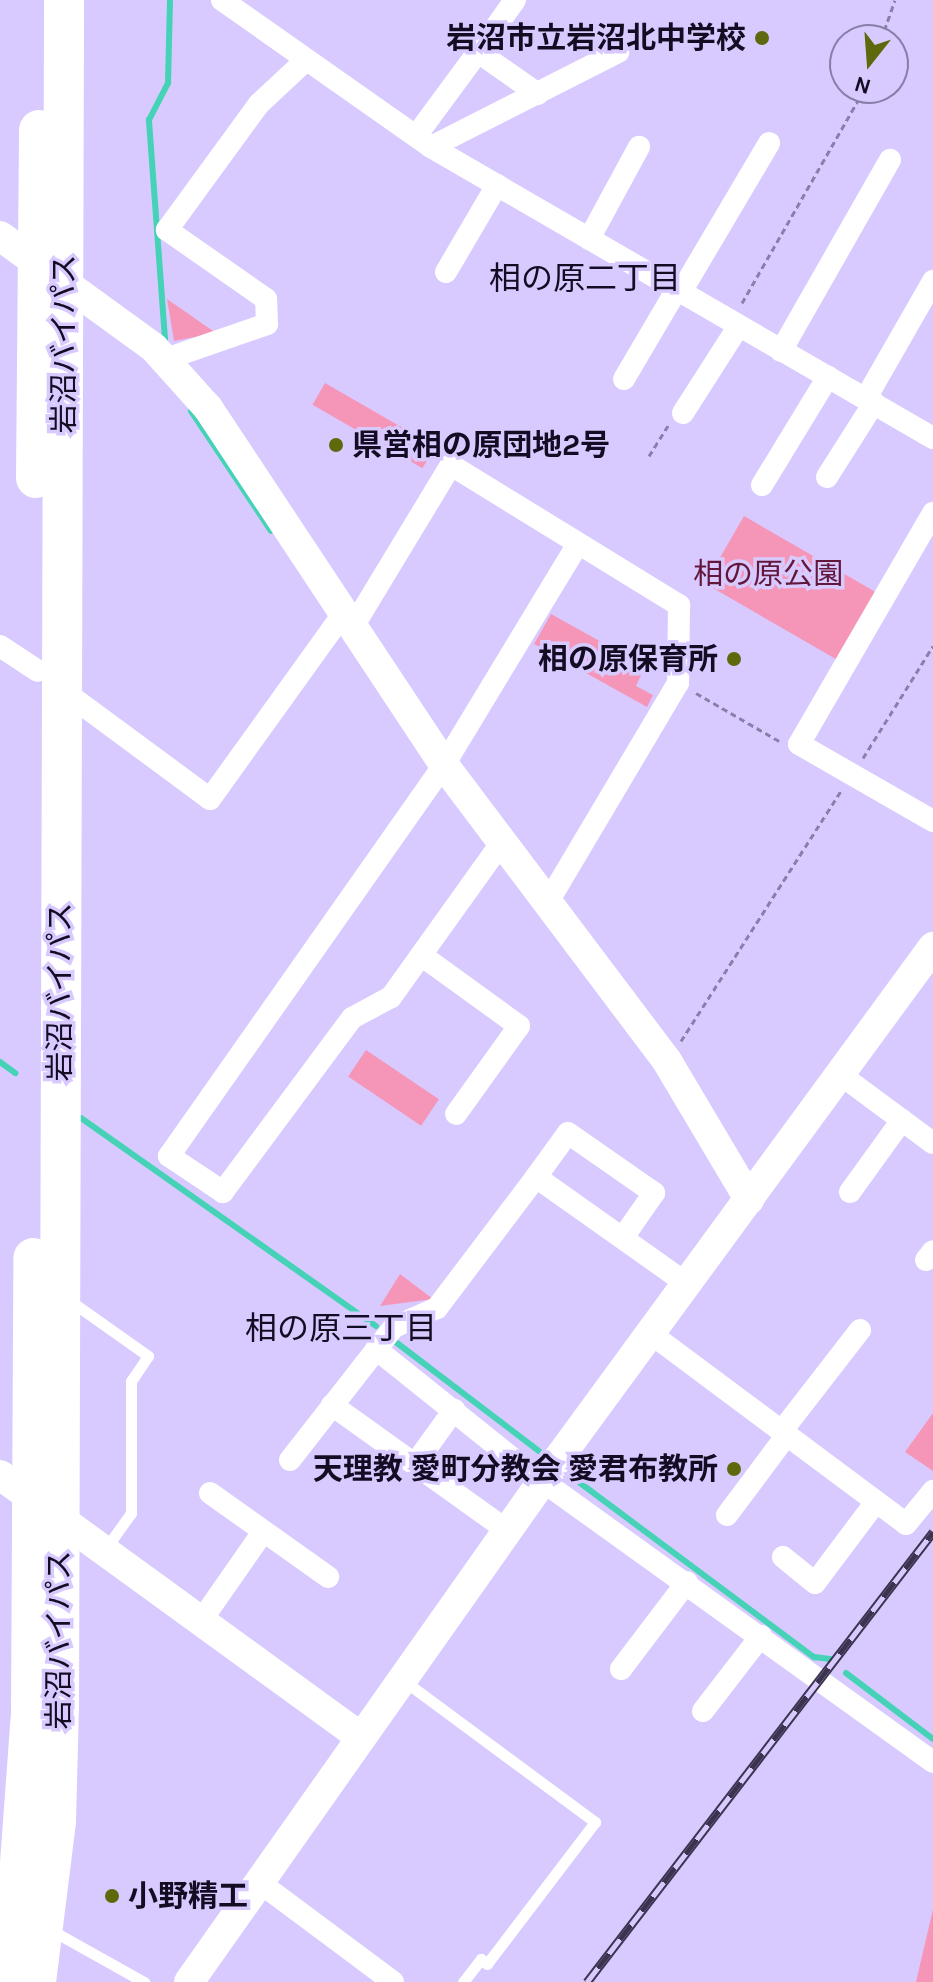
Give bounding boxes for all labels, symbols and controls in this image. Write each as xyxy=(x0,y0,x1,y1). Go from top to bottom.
place label: 岩沼市立岩沼北中学校 xyxy=(446,20,746,56)
north arrow xyxy=(829,24,909,104)
marker: 岩沼市立岩沼北中学校 xyxy=(753,29,771,47)
text: N xyxy=(851,70,874,100)
street label: 岩沼バイパス xyxy=(46,254,82,434)
district label: 相の原二丁目 xyxy=(489,260,681,298)
place label: 県営相の原団地2号 xyxy=(352,427,610,463)
marker: 県営相の原団地2号 xyxy=(327,436,345,454)
park label: 相の原公園 xyxy=(693,556,843,592)
place label: 相の原保育所 xyxy=(538,641,718,677)
marker: 相の原保育所 xyxy=(725,650,743,668)
street label: 岩沼バイパス xyxy=(42,902,78,1082)
district label: 相の原三丁目 xyxy=(245,1310,437,1348)
place label: 天理教 愛町分教会 愛君布教所 xyxy=(313,1451,718,1487)
marker: 天理教 愛町分教会 愛君布教所 xyxy=(725,1460,743,1478)
street label: 岩沼バイパス xyxy=(41,1550,77,1730)
place label: 小野精工 xyxy=(128,1878,248,1914)
marker: 小野精工 xyxy=(103,1887,121,1905)

